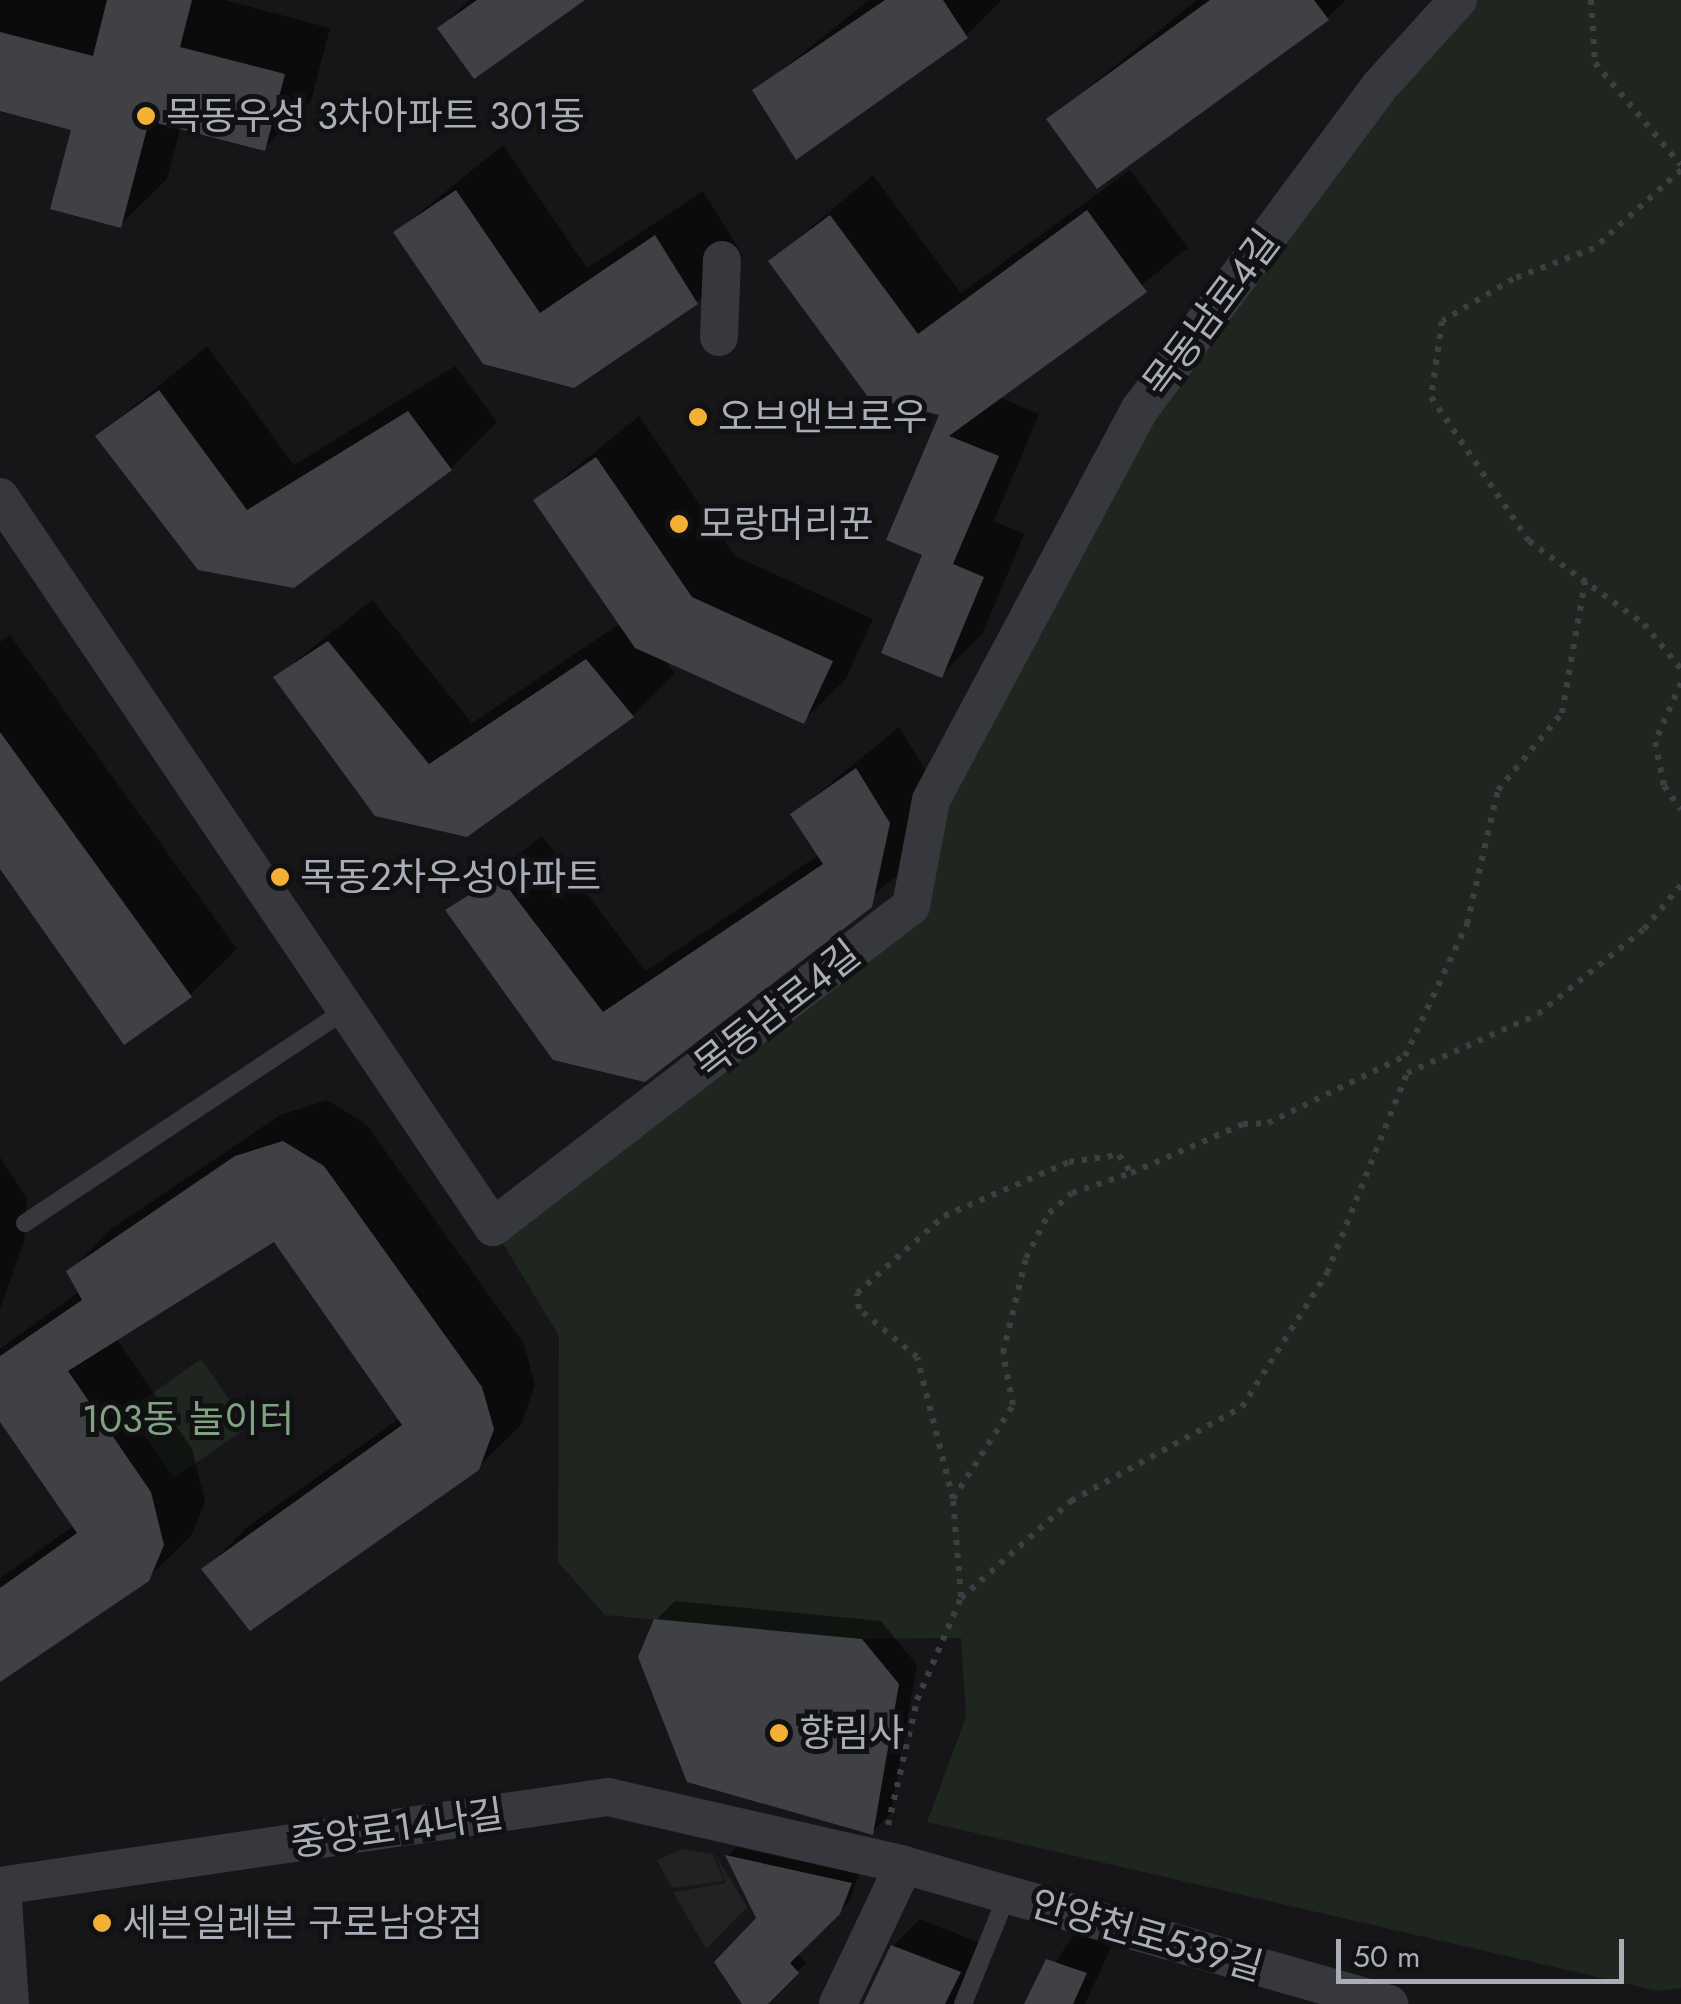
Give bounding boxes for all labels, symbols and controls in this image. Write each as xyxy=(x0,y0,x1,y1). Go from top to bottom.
place label: 목동우성 3차아파트 301동 xyxy=(166,93,585,139)
marker: 목동우성 3차아파트 301동 xyxy=(135,105,157,127)
street label: 목동남로4길 xyxy=(1134,221,1288,405)
place label: 오브앤브로우 xyxy=(718,394,928,440)
marker: 오브앤브로우 xyxy=(687,406,709,428)
place label: 모랑머리꾼 xyxy=(699,501,874,547)
marker: 모랑머리꾼 xyxy=(668,513,690,535)
place label: 목동2차우성아파트 xyxy=(300,854,601,900)
marker: 목동2차우성아파트 xyxy=(269,866,291,888)
street label: 목동남로4길 xyxy=(685,930,869,1088)
park label: 103동 놀이터 xyxy=(82,1396,294,1442)
place label: 향림사 xyxy=(799,1710,904,1756)
marker: 향림사 xyxy=(768,1722,790,1744)
street label: 중앙로14나길 xyxy=(288,1791,506,1865)
street label: 안양천로539길 xyxy=(1026,1880,1268,1990)
place label: 세븐일레븐 구로남양점 xyxy=(122,1900,483,1946)
marker: 세븐일레븐 구로남양점 xyxy=(91,1912,113,1934)
scale bar xyxy=(1341,1919,1628,1981)
text: 50 m xyxy=(1353,1935,1420,1978)

